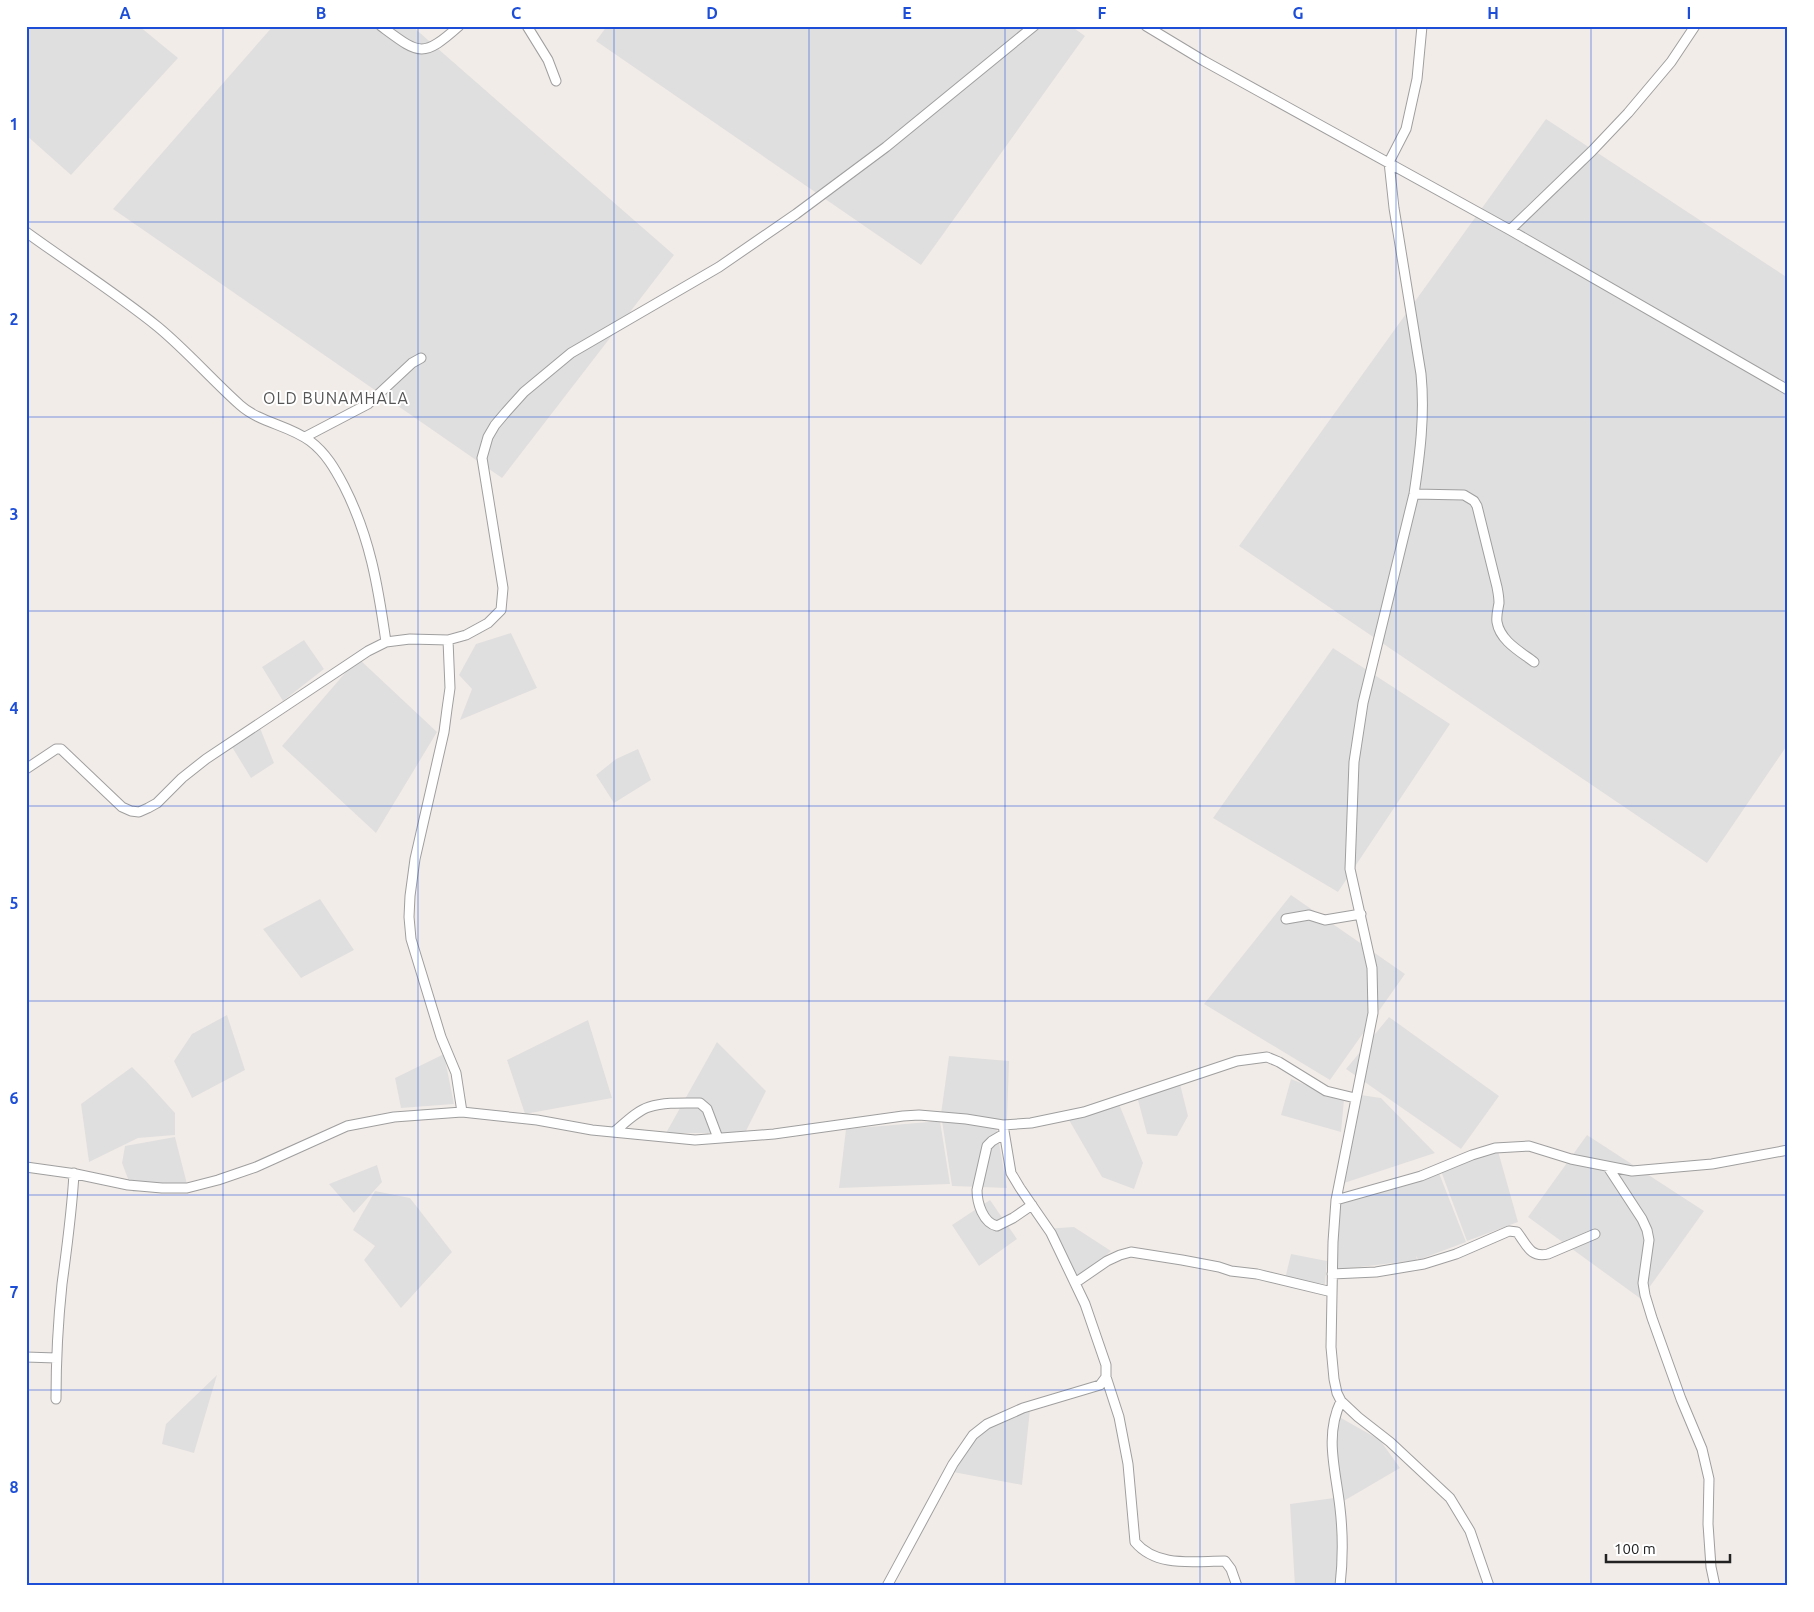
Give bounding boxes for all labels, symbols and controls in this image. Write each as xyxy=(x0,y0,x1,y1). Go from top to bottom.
text: A xyxy=(119,4,131,22)
text: B xyxy=(316,4,326,22)
text: C xyxy=(511,4,521,22)
text: D xyxy=(706,4,718,22)
text: E xyxy=(902,4,912,22)
text: F xyxy=(1098,4,1107,22)
text: G xyxy=(1292,4,1304,22)
text: H xyxy=(1487,4,1499,22)
text: I xyxy=(1687,4,1691,22)
text: 1 xyxy=(9,115,19,133)
text: 2 xyxy=(9,310,19,328)
district label: OLD BUNAMHALA xyxy=(263,389,409,407)
text: 3 xyxy=(9,505,19,523)
text: 4 xyxy=(9,699,19,717)
text: 5 xyxy=(9,894,19,912)
text: 6 xyxy=(9,1089,19,1107)
text: 7 xyxy=(9,1283,19,1301)
text: 8 xyxy=(9,1478,19,1496)
scale bar xyxy=(1606,1532,1730,1564)
text: 100 m xyxy=(1614,1540,1656,1557)

